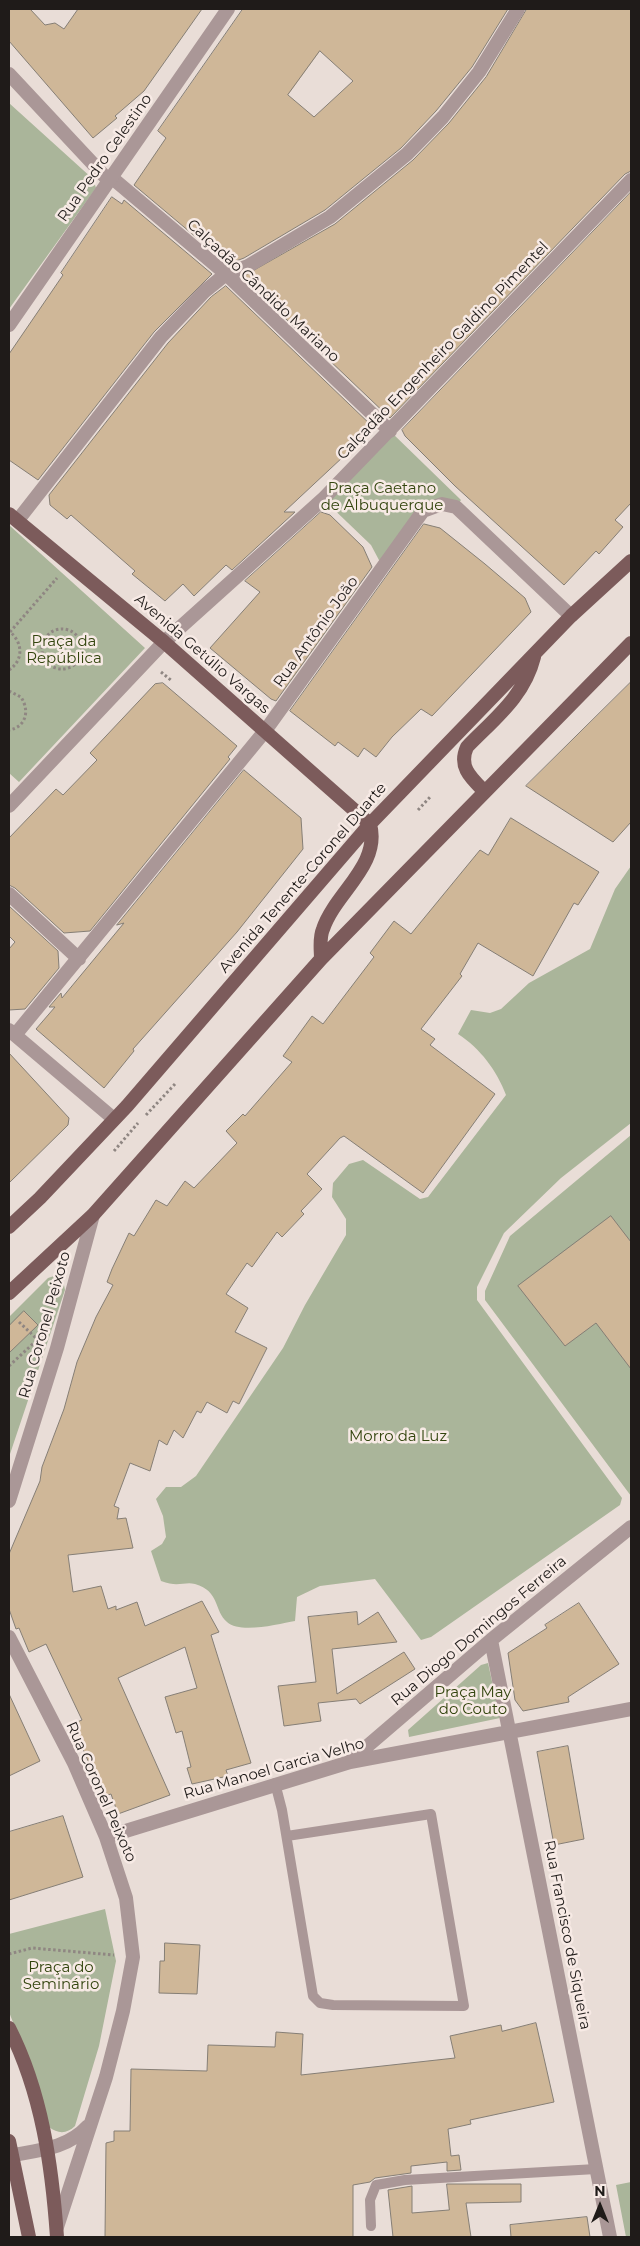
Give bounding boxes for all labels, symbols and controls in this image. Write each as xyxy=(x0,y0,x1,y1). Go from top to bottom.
street label: Rua Pedro Celestino xyxy=(54,91,156,225)
street label: Calçadão Cândido Mariano xyxy=(183,216,343,366)
street label: Calçadão Engenheiro Galdino Pimentel xyxy=(334,238,552,464)
park label: Praça Caetano de Albuquerque xyxy=(321,480,443,515)
street label: Rua Antônio João xyxy=(270,573,362,691)
street label: Avenida Getúlio Vargas xyxy=(131,590,273,718)
park label: Praça da República xyxy=(26,633,102,668)
street label: Avenida Tenente-Coronel Duarte xyxy=(216,779,390,977)
street label: Rua Coronel Peixoto xyxy=(15,1250,75,1400)
park label: Morro da Luz xyxy=(349,1428,447,1446)
street label: Rua Diogo Domingos Ferreira xyxy=(388,1552,570,1710)
park label: Praça May do Couto xyxy=(435,1684,511,1719)
street label: Rua Coronel Peixoto xyxy=(62,1719,140,1865)
street label: Rua Manoel Garcia Velho xyxy=(182,1735,366,1803)
street label: Rua Francisco de Siqueira xyxy=(540,1839,594,2031)
park label: Praça do Seminário xyxy=(23,1959,99,1994)
north arrow xyxy=(575,2181,625,2231)
text: N xyxy=(594,2182,606,2200)

